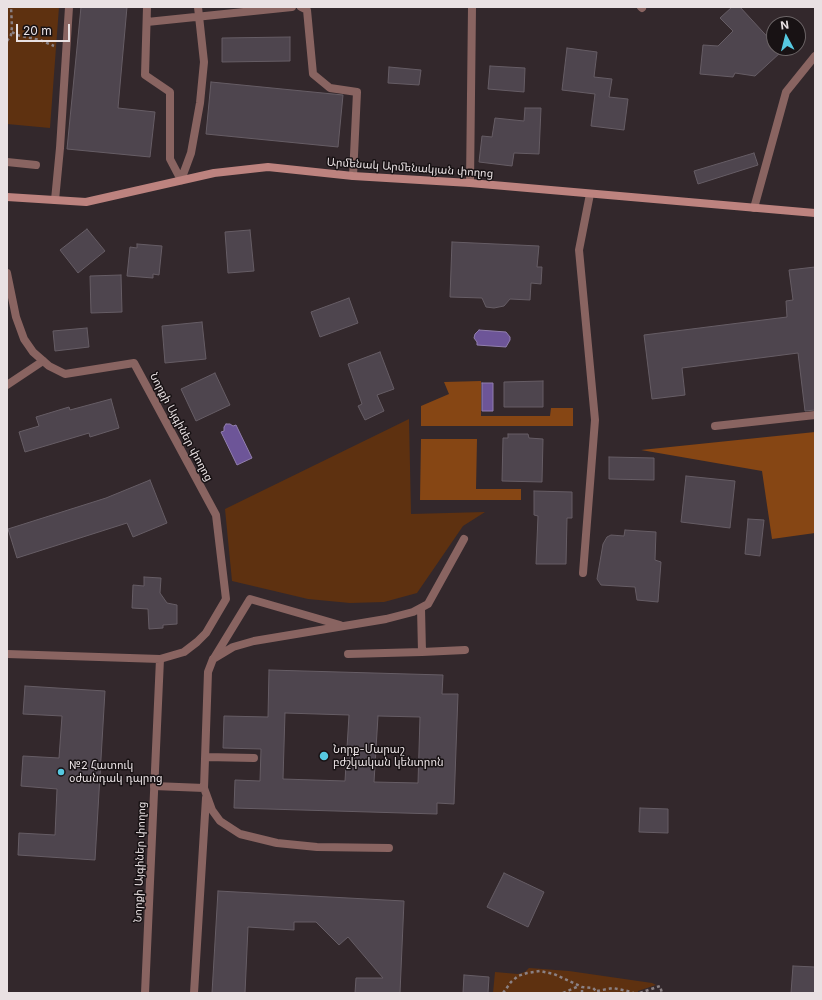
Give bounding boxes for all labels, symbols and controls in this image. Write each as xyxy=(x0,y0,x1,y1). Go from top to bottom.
scale bar xyxy=(18,16,72,42)
north arrow xyxy=(766,16,806,56)
text: N xyxy=(780,18,790,33)
text: 20 m xyxy=(23,23,52,38)
street label: Արմենակ Արմենակյան փողոց xyxy=(326,156,494,180)
street label: Նորքի Այգիներ փողոց xyxy=(147,370,215,484)
place label: Նորք-Մարաշ բժշկական կենտրոն xyxy=(333,743,444,769)
marker: Նորք-Մարաշ բժշկական կենտրոն xyxy=(318,750,330,762)
place label: №2 Հատուկ օժանդակ դպրոց xyxy=(69,759,163,785)
marker: №2 Հատուկ օժանդակ դպրոց xyxy=(56,767,66,777)
street label: Նորքի Այգիներ փողոց xyxy=(131,801,149,923)

